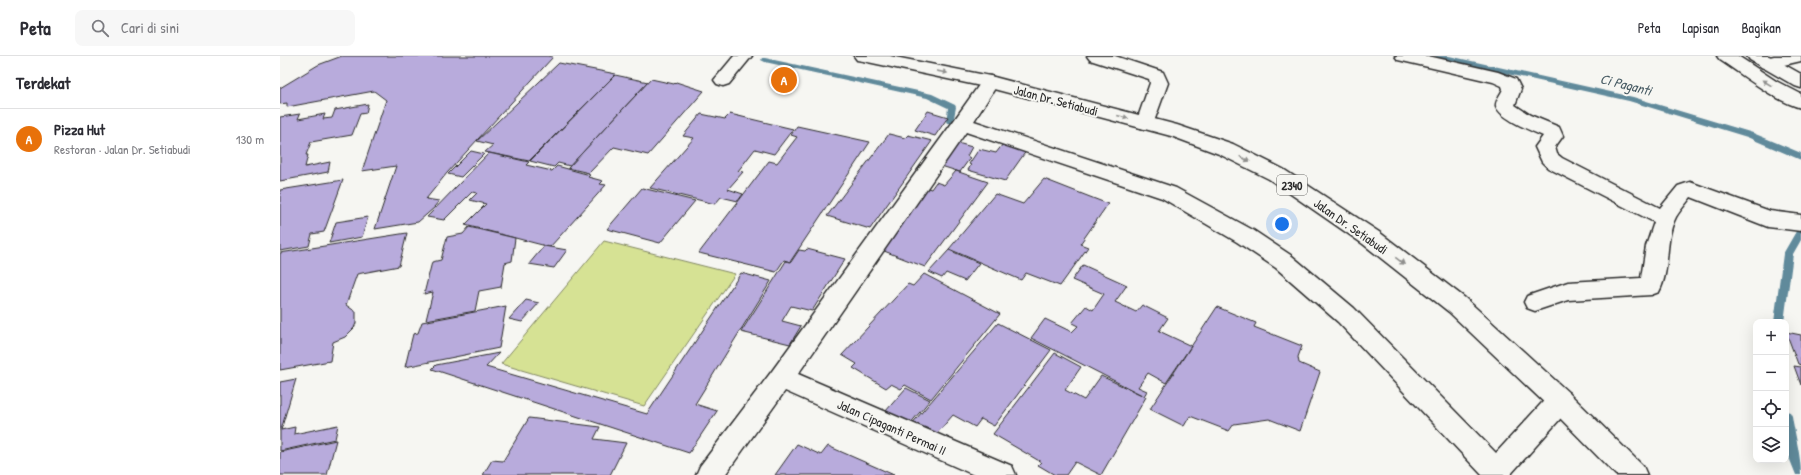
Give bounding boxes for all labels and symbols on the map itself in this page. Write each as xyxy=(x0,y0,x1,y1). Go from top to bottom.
pin: A xyxy=(771,65,797,95)
water label: Ci Paganti xyxy=(1598,68,1655,101)
one-way arrow xyxy=(936,69,948,75)
one-way arrow xyxy=(1761,79,1773,86)
street label: Jalan Dr. Setiabudi xyxy=(1012,80,1100,120)
one-way arrow xyxy=(1117,114,1129,120)
one-way arrow xyxy=(1240,156,1251,162)
road number: 2340 xyxy=(1277,175,1307,195)
street label: Jalan Dr. Setiabudi xyxy=(1310,194,1392,258)
your location xyxy=(1272,214,1292,234)
one-way arrow xyxy=(1395,257,1406,265)
street label: Jalan Cipaganti Permai II xyxy=(835,395,949,459)

